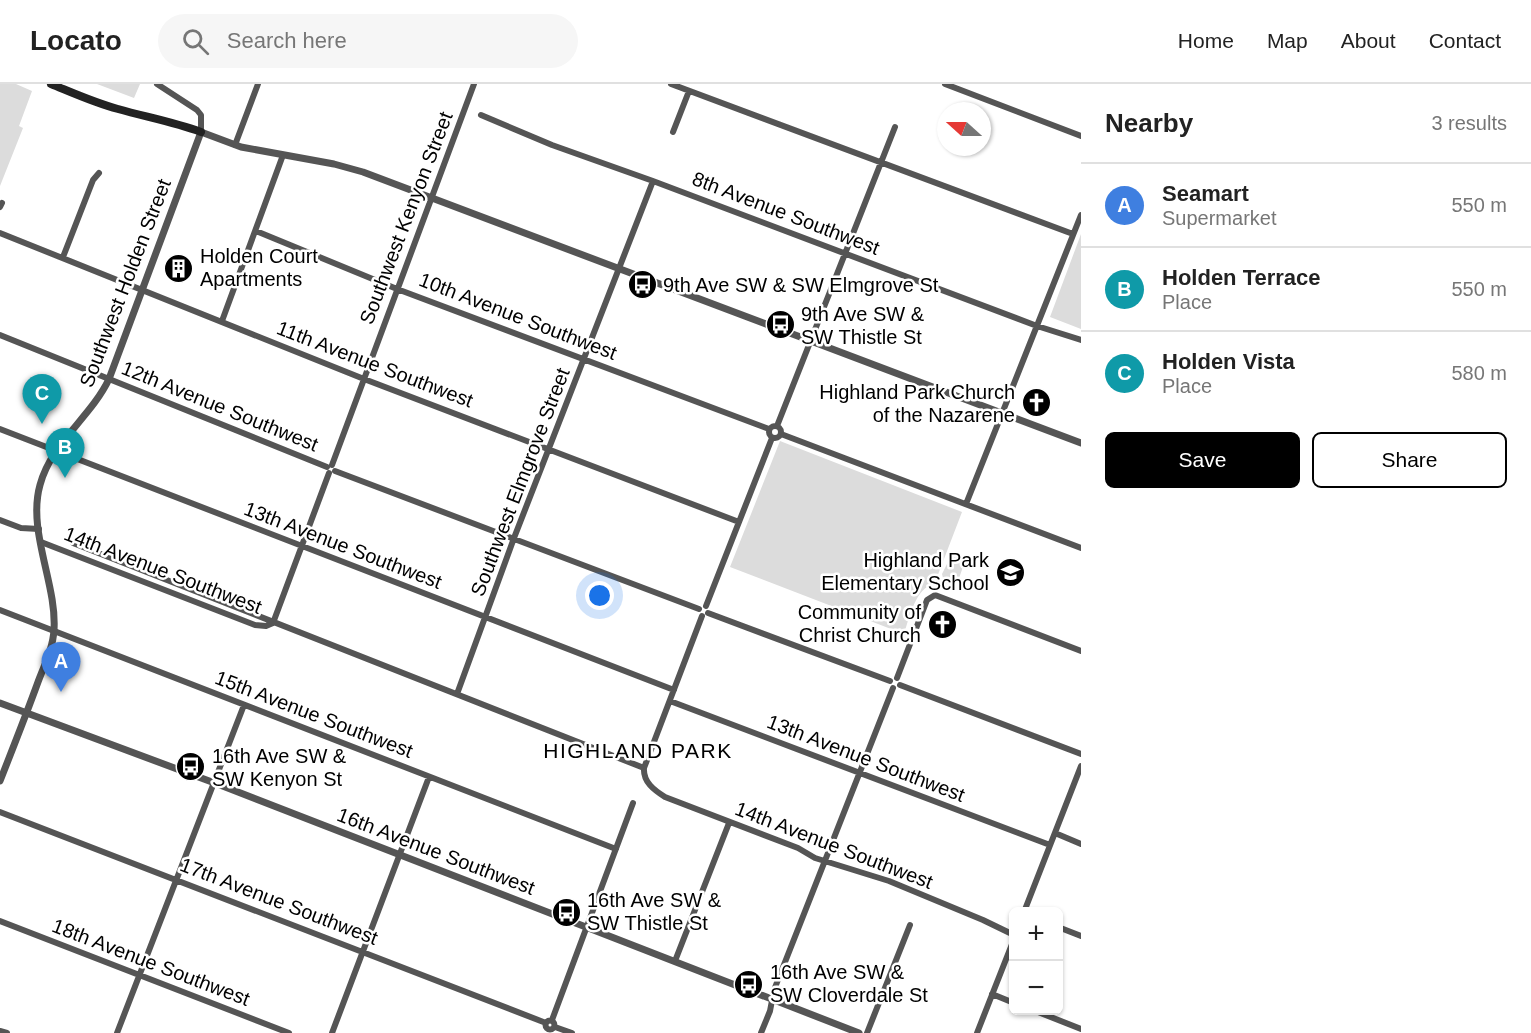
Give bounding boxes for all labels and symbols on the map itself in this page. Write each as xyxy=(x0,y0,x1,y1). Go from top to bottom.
north arrow xyxy=(937,102,991,156)
street label: Southwest Kenyon Street xyxy=(355,108,457,327)
street label: 8th Avenue Southwest xyxy=(689,167,883,259)
street label: Southwest Holden Street xyxy=(75,175,175,390)
place label: Holden Court Apartments xyxy=(200,245,318,290)
building icon: Holden Court Apartments xyxy=(163,252,195,284)
street label: 10th Avenue Southwest xyxy=(416,268,620,364)
bus stop icon: 9th Ave SW & SW Elmgrove St xyxy=(626,269,658,301)
place label: 9th Ave SW & SW Elmgrove St xyxy=(663,274,939,296)
place label: 9th Ave SW & SW Thistle St xyxy=(801,303,925,348)
bus stop icon: 9th Ave SW & SW Thistle St xyxy=(764,309,796,341)
street label: 11th Avenue Southwest xyxy=(274,316,477,412)
street label: 12th Avenue Southwest xyxy=(119,357,322,456)
street label: Southwest Elmgrove Street xyxy=(466,365,574,599)
pin: C xyxy=(22,374,62,424)
place label: Highland Park Church of the Nazarene xyxy=(819,381,1015,426)
church icon: Highland Park Church of the Nazarene xyxy=(1020,387,1052,419)
pin: B xyxy=(46,428,84,478)
street label: 13th Avenue Southwest xyxy=(241,497,445,593)
street label: 14th Avenue Southwest xyxy=(61,522,265,618)
place label: Highland Park Elementary School xyxy=(821,549,990,594)
school or university icon: Highland Park Elementary School xyxy=(994,556,1026,588)
your location xyxy=(585,581,614,610)
place label: Community of Christ Church xyxy=(798,601,921,646)
church icon: Community of Christ Church xyxy=(926,608,958,640)
pin: A xyxy=(42,642,80,692)
street label: 15th Avenue Southwest xyxy=(212,666,416,762)
street label: 13th Avenue Southwest xyxy=(764,710,968,806)
district label: HIGHLAND PARK xyxy=(543,739,733,762)
place label: 16th Ave SW & SW Kenyon St xyxy=(212,745,347,790)
bus stop icon: 16th Ave SW & SW Kenyon St xyxy=(175,751,207,783)
street label: 14th Avenue Southwest xyxy=(732,797,936,893)
street label: 16th Avenue Southwest xyxy=(334,803,538,899)
street label: 17th Avenue Southwest xyxy=(177,853,381,949)
place label: 16th Ave SW & SW Thistle St xyxy=(587,889,722,934)
bus stop icon: 16th Ave SW & SW Thistle St xyxy=(550,896,582,928)
street label: 18th Avenue Southwest xyxy=(49,914,253,1010)
place label: 16th Ave SW & SW Cloverdale St xyxy=(770,961,928,1006)
bus stop icon: 16th Ave SW & SW Cloverdale St xyxy=(733,968,765,1000)

